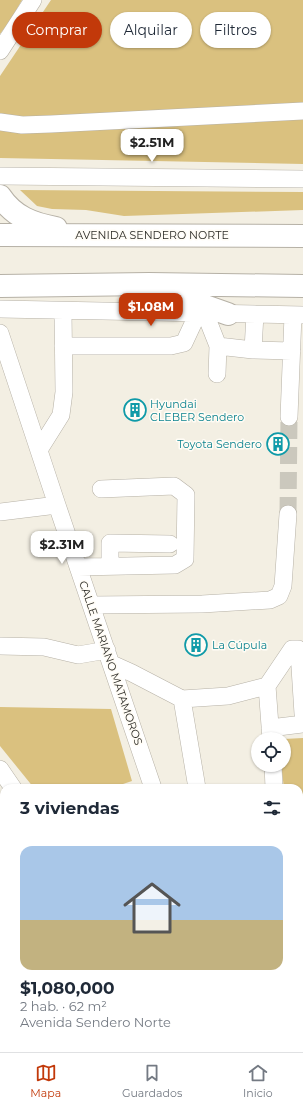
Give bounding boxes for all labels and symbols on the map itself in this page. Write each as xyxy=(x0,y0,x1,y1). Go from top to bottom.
pin: $2.51M xyxy=(119,129,185,163)
street label: AVENIDA SENDERO NORTE xyxy=(75,228,229,242)
pin: $1.08M xyxy=(118,293,184,327)
building icon: Hyundai CLEBER Sendero xyxy=(122,397,148,423)
place label: Hyundai CLEBER Sendero xyxy=(150,397,244,424)
building icon: Toyota Sendero xyxy=(265,431,291,457)
place label: Toyota Sendero xyxy=(177,437,262,451)
pin: $2.31M xyxy=(29,531,95,565)
street label: CALLE MARIANO MATAMOROS xyxy=(76,579,146,747)
building icon: La Cúpula xyxy=(183,632,209,658)
place label: La Cúpula xyxy=(212,638,267,652)

